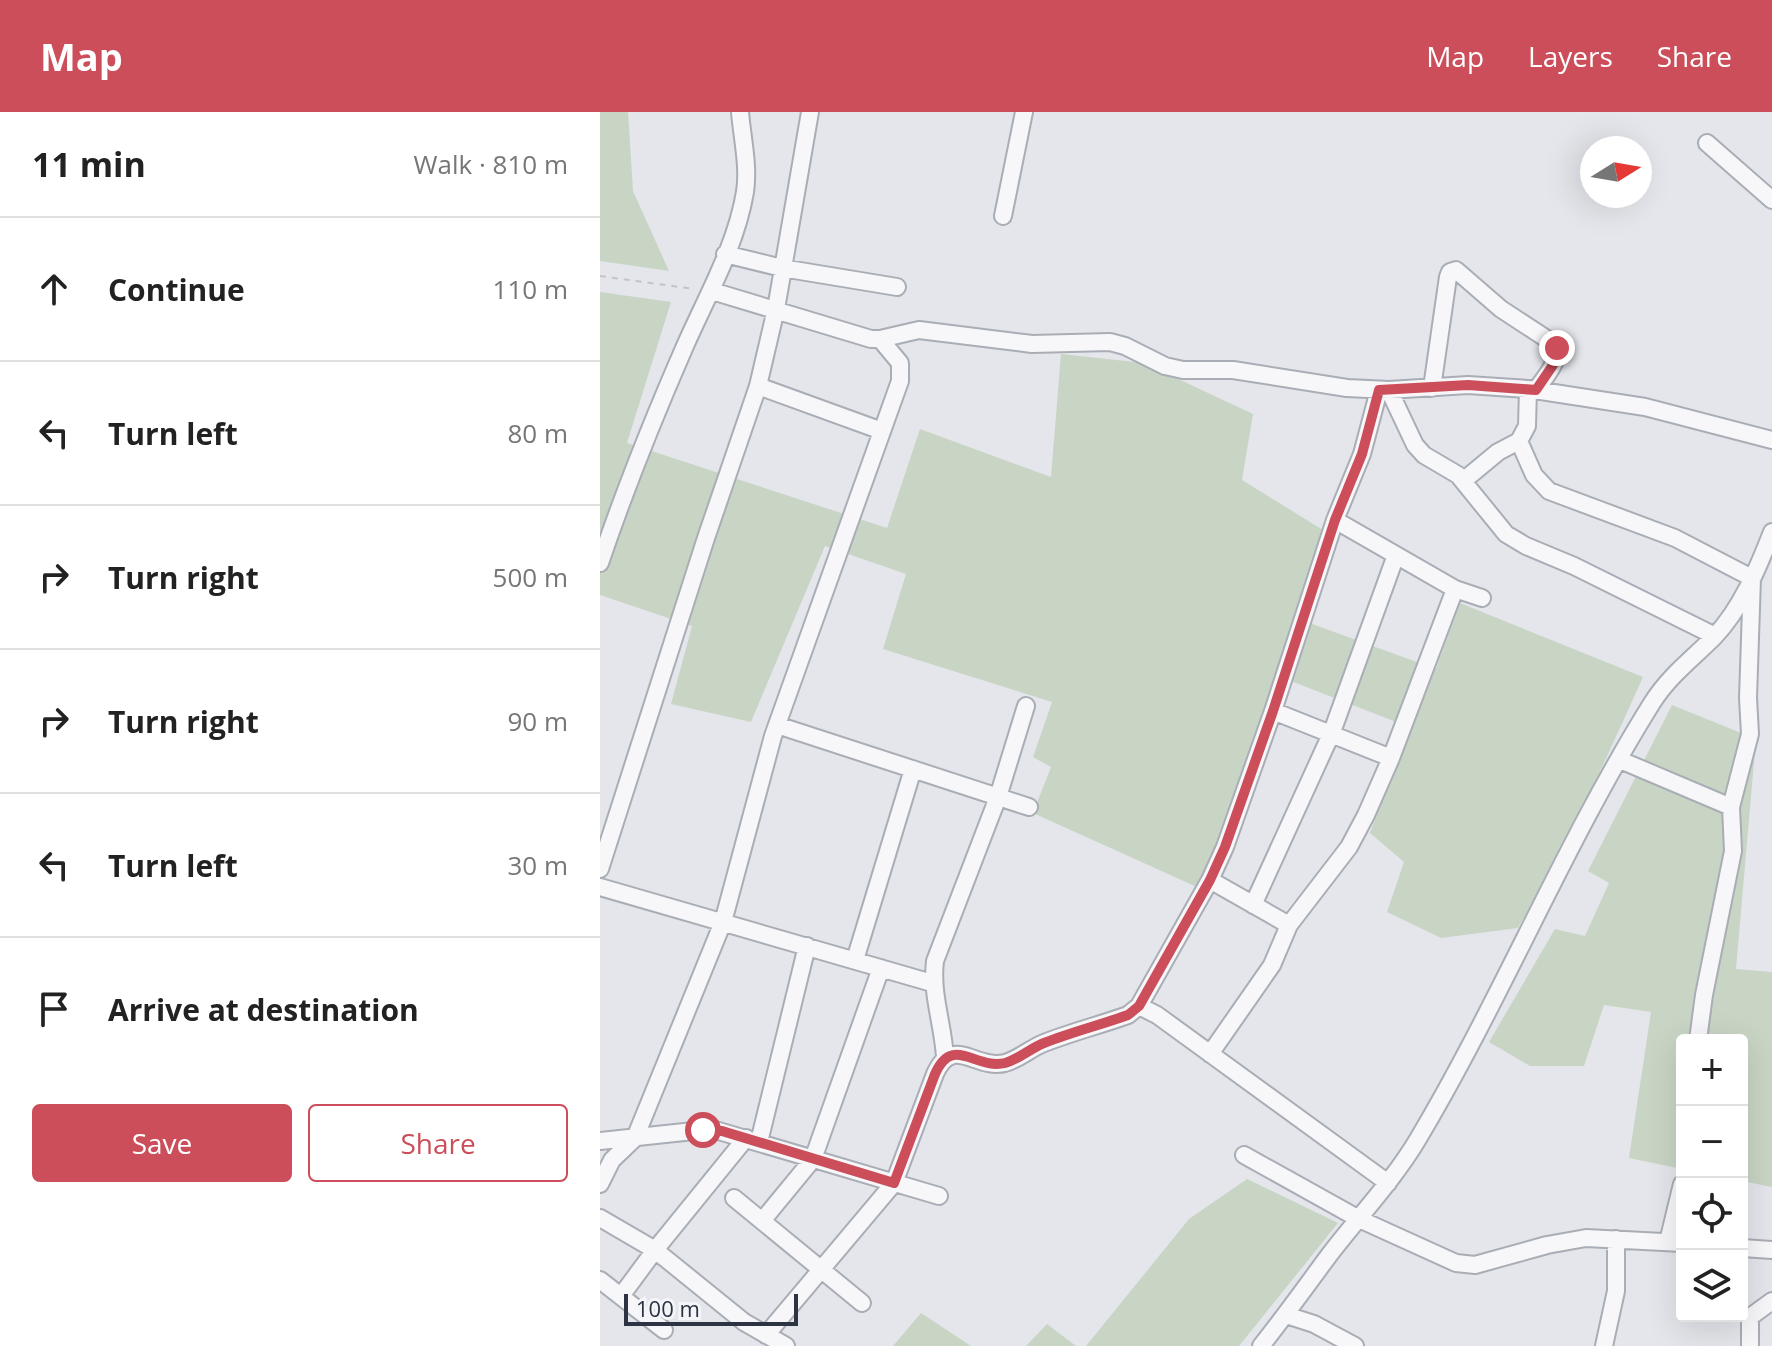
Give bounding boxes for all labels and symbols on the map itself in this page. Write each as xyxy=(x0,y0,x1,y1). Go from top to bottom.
north arrow xyxy=(1580,136,1652,208)
route end xyxy=(1539,330,1575,366)
route start xyxy=(685,1112,721,1148)
scale bar xyxy=(624,1290,798,1326)

